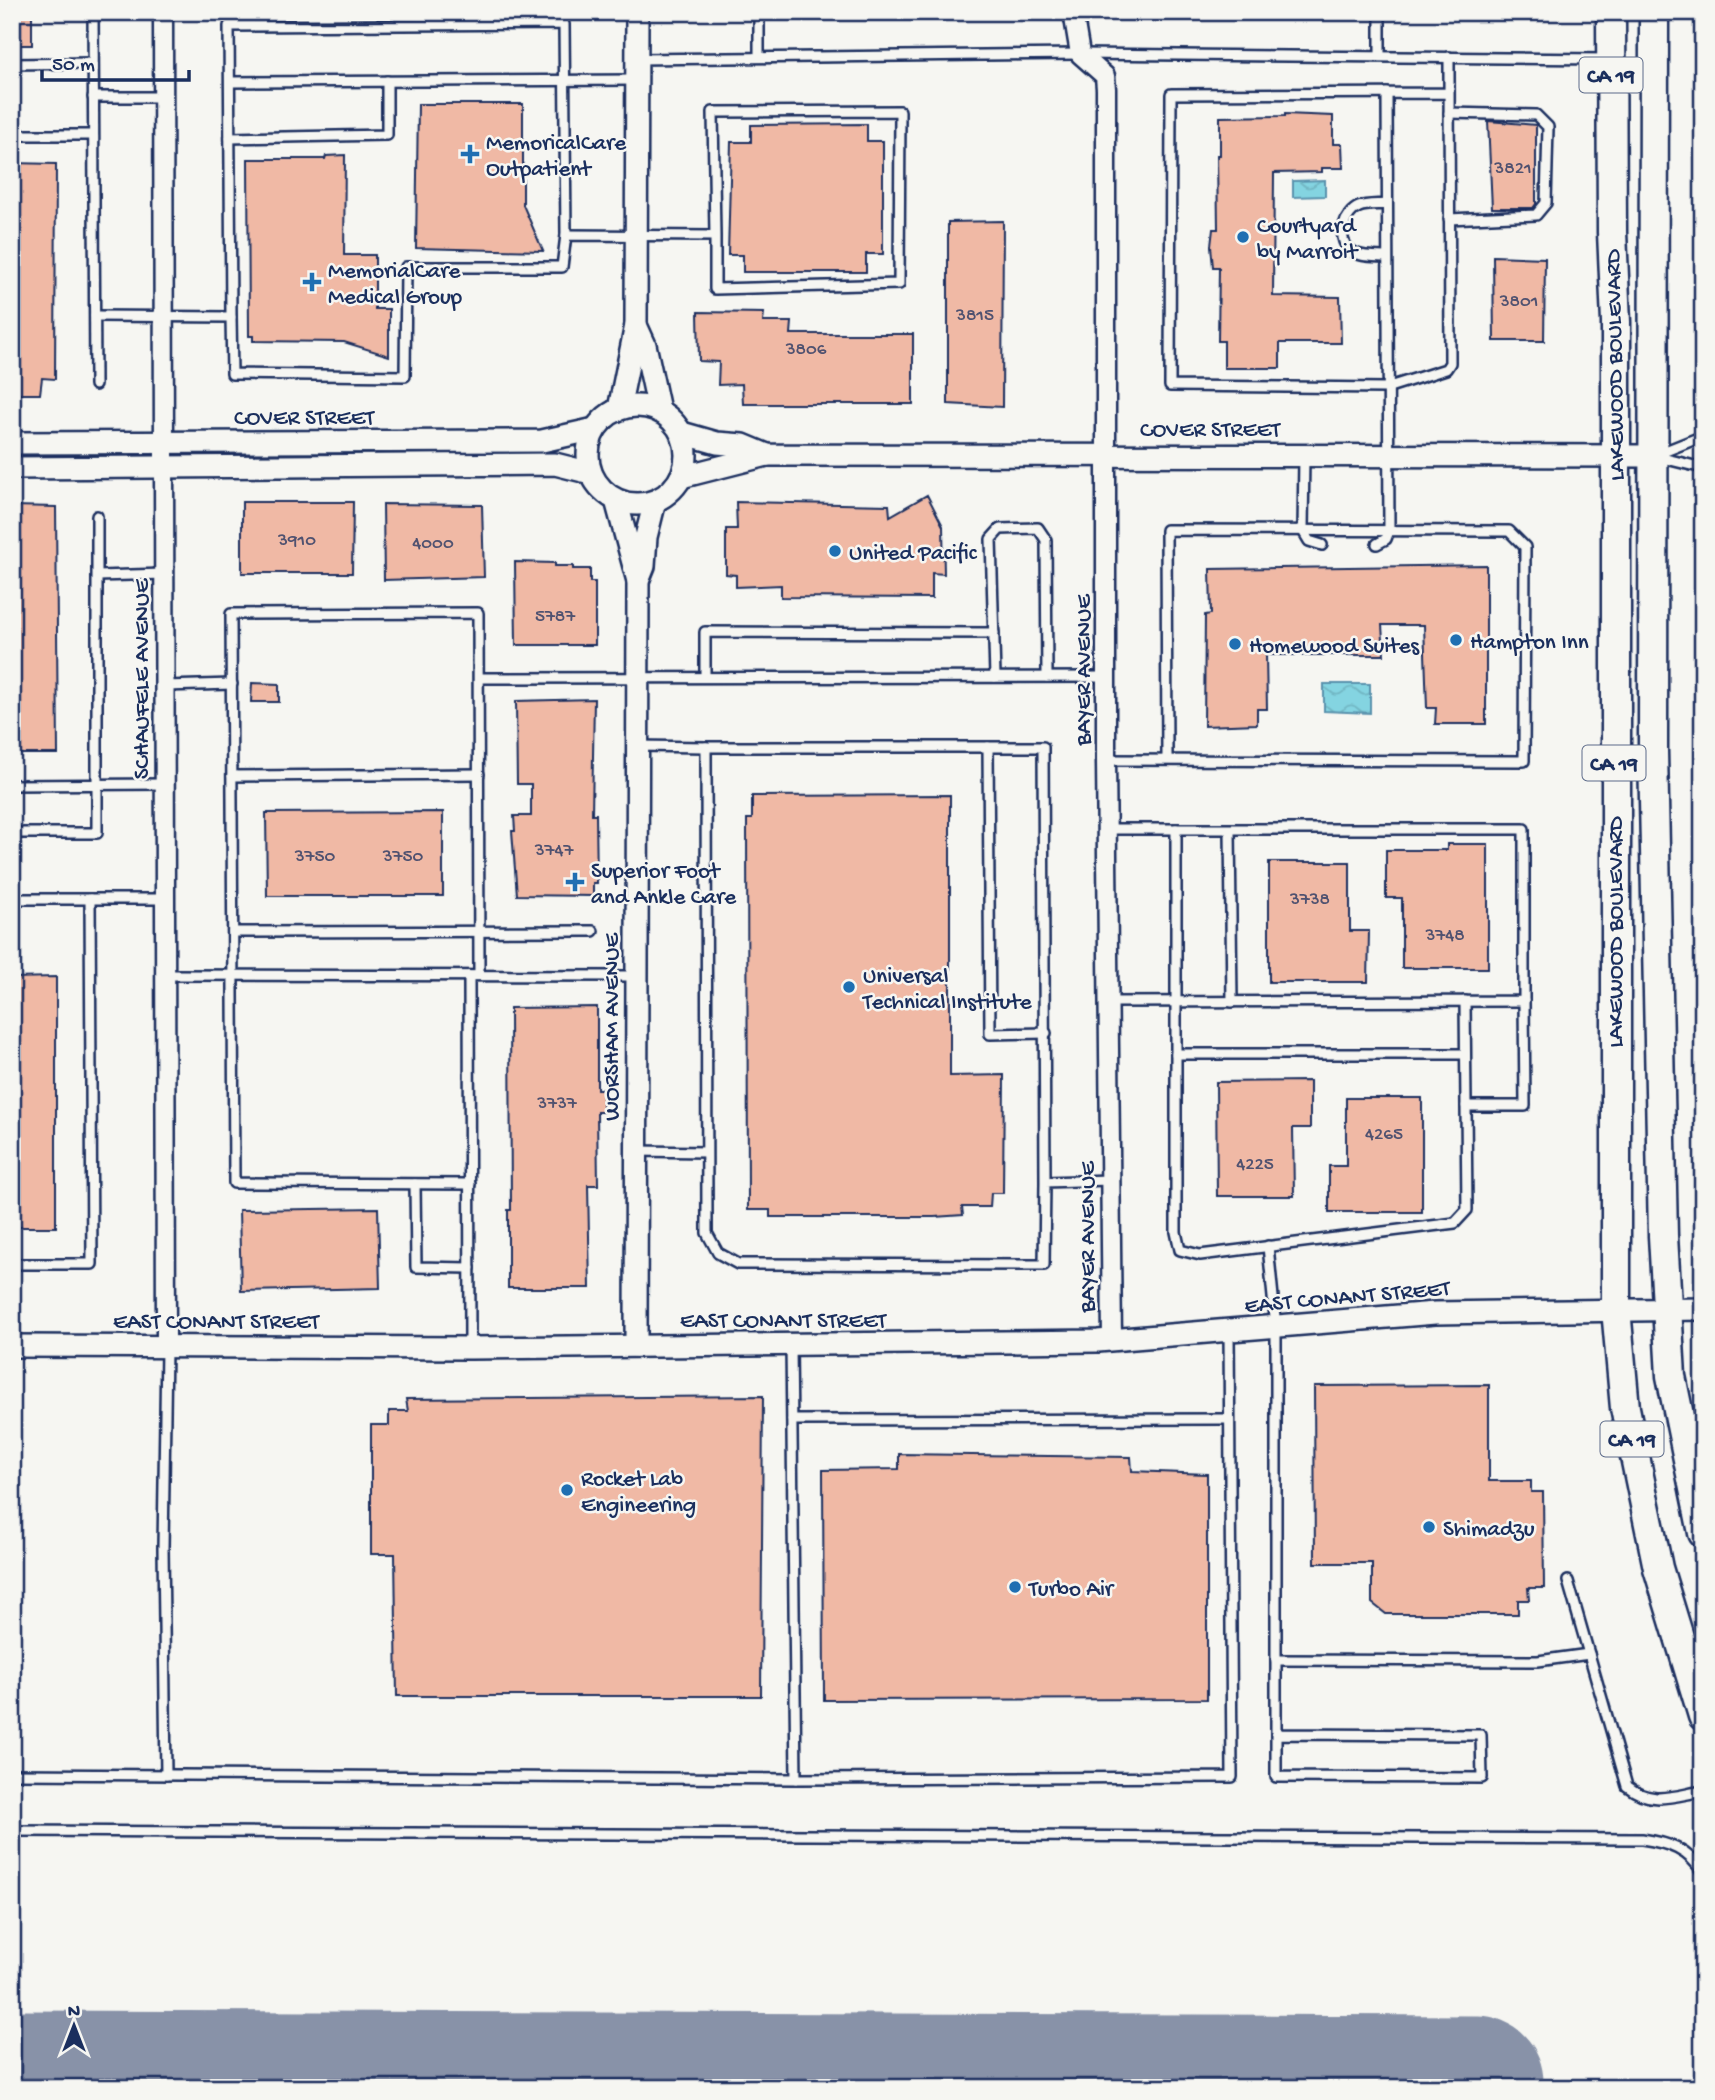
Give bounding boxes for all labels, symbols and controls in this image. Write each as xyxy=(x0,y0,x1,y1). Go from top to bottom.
scale bar xyxy=(42,38,189,82)
text: 50 m xyxy=(52,54,95,79)
road number: CA 19 xyxy=(1580,57,1642,92)
place label: MemoricalCare Outpatient xyxy=(486,131,627,184)
marker: MemoricalCare Outpatient xyxy=(460,144,480,164)
house number: 3821 xyxy=(1493,158,1532,181)
place label: Courtyard by Marroit xyxy=(1257,214,1359,267)
marker: Courtyard by Marroit xyxy=(1235,229,1251,245)
street label: LAKEWOOD BOULEVARD xyxy=(1601,248,1632,481)
place label: MemorialCare Medical Group xyxy=(328,259,462,312)
marker: MemorialCare Medical Group xyxy=(302,272,322,292)
house number: 3801 xyxy=(1499,291,1538,314)
house number: 3815 xyxy=(955,305,994,328)
house number: 3806 xyxy=(785,339,827,362)
street label: COVER STREET xyxy=(234,406,375,433)
street label: COVER STREET xyxy=(1140,418,1281,445)
house number: 3910 xyxy=(277,530,316,553)
house number: 4000 xyxy=(412,533,454,556)
place label: United Pacific xyxy=(849,541,978,568)
marker: United Pacific xyxy=(827,543,843,559)
street label: SCHAUFELE AVENUE xyxy=(130,577,157,779)
street label: BAYER AVENUE xyxy=(1072,593,1099,747)
house number: 5787 xyxy=(535,606,576,629)
place label: Hampton Inn xyxy=(1470,630,1589,657)
marker: Hampton Inn xyxy=(1448,632,1464,648)
place label: Homewood Suites xyxy=(1249,634,1420,661)
marker: Homewood Suites xyxy=(1227,636,1243,652)
road number: CA 19 xyxy=(1582,746,1646,780)
street label: LAKEWOOD BOULEVARD xyxy=(1604,815,1631,1048)
house number: 3747 xyxy=(534,840,574,863)
house number: 3750 xyxy=(294,846,335,869)
house number: 3750 xyxy=(382,846,423,869)
place label: Superior Foot and Ankle Care xyxy=(591,859,737,912)
marker: Superior Foot and Ankle Care xyxy=(565,872,585,892)
house number: 3738 xyxy=(1289,889,1330,912)
house number: 3748 xyxy=(1424,925,1465,948)
street label: WORSHAM AVENUE xyxy=(600,932,627,1121)
place label: Universal Technical Institute xyxy=(861,964,1033,1017)
marker: Universal Technical Institute xyxy=(841,979,857,995)
house number: 3737 xyxy=(536,1093,578,1116)
house number: 4265 xyxy=(1365,1124,1403,1147)
house number: 4225 xyxy=(1236,1154,1274,1177)
street label: BAYER AVENUE xyxy=(1076,1160,1103,1314)
street label: EAST CONANT STREET xyxy=(1243,1276,1452,1321)
street label: EAST CONANT STREET xyxy=(680,1309,887,1336)
street label: EAST CONANT STREET xyxy=(113,1310,320,1337)
road number: CA 19 xyxy=(1600,1422,1664,1456)
place label: Rocket Lab Engineering xyxy=(581,1467,696,1520)
marker: Rocket Lab Engineering xyxy=(559,1482,575,1498)
place label: Shimadzu xyxy=(1443,1517,1535,1544)
marker: Shimadzu xyxy=(1421,1519,1437,1535)
place label: Turbo Air xyxy=(1027,1577,1115,1604)
marker: Turbo Air xyxy=(1007,1579,1023,1595)
north arrow xyxy=(38,1992,108,2062)
text: N xyxy=(68,2001,80,2024)

